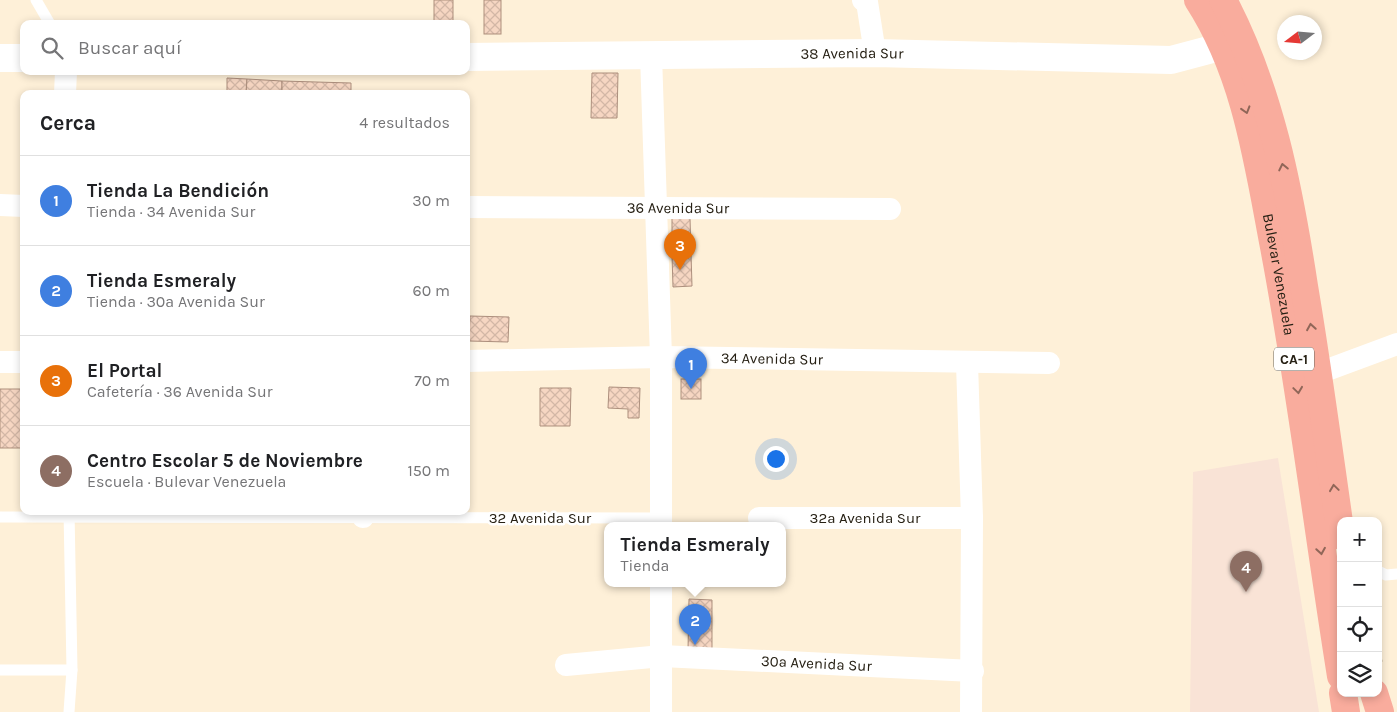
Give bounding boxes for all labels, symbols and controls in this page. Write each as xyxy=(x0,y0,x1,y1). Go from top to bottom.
north arrow xyxy=(1277,15,1322,60)
search box xyxy=(20,20,470,75)
icon: search xyxy=(38,34,66,62)
text: Buscar aquí xyxy=(78,37,182,59)
street label: 38 Avenida Sur xyxy=(800,44,904,63)
one-way arrow xyxy=(1240,105,1250,113)
text: Cerca xyxy=(40,111,96,135)
text: 4 resultados xyxy=(359,113,450,132)
one-way arrow xyxy=(1278,163,1289,172)
text: Tienda La Bendición xyxy=(87,180,269,202)
text: 1 xyxy=(53,191,59,210)
text: 30 m xyxy=(412,191,450,210)
street label: 36 Avenida Sur xyxy=(627,199,730,217)
text: Tienda · 34 Avenida Sur xyxy=(87,202,255,221)
street label: Bulevar Venezuela xyxy=(1259,212,1299,337)
pin: 3 xyxy=(664,229,696,270)
text: Tienda Esmeraly xyxy=(87,270,236,292)
text: 2 xyxy=(51,281,61,300)
text: 60 m xyxy=(413,281,450,300)
text: Tienda · 30a Avenida Sur xyxy=(87,292,265,311)
one-way arrow xyxy=(1307,323,1317,332)
pin: 1 xyxy=(675,348,707,389)
road number: CA-1 xyxy=(1274,348,1314,370)
street label: 34 Avenida Sur xyxy=(721,349,824,369)
text: El Portal xyxy=(87,360,162,382)
text: 3 xyxy=(51,371,61,390)
text: 70 m xyxy=(414,371,450,390)
text: Cafetería · 36 Avenida Sur xyxy=(87,382,273,401)
one-way arrow xyxy=(1292,386,1303,394)
your location xyxy=(763,446,789,472)
text: Centro Escolar 5 de Noviembre xyxy=(87,450,363,472)
text: 4 xyxy=(51,461,61,480)
text: 150 m xyxy=(407,461,450,480)
text: Escuela · Bulevar Venezuela xyxy=(87,472,286,491)
one-way arrow xyxy=(1329,484,1340,492)
street label: 32 Avenida Sur xyxy=(489,509,592,527)
street label: 32a Avenida Sur xyxy=(810,509,921,527)
map controls xyxy=(1337,517,1382,697)
button: + xyxy=(1337,517,1382,562)
popup xyxy=(604,522,786,587)
text: Tienda Esmeraly xyxy=(620,534,770,556)
one-way arrow xyxy=(1316,546,1326,555)
pin: 4 xyxy=(1230,551,1262,592)
text: Tienda xyxy=(620,556,669,575)
button: − xyxy=(1337,562,1382,607)
pin: 2 xyxy=(679,604,711,645)
button: locate xyxy=(1337,607,1382,652)
street label: 30a Avenida Sur xyxy=(761,652,873,675)
button: layers xyxy=(1337,652,1382,697)

